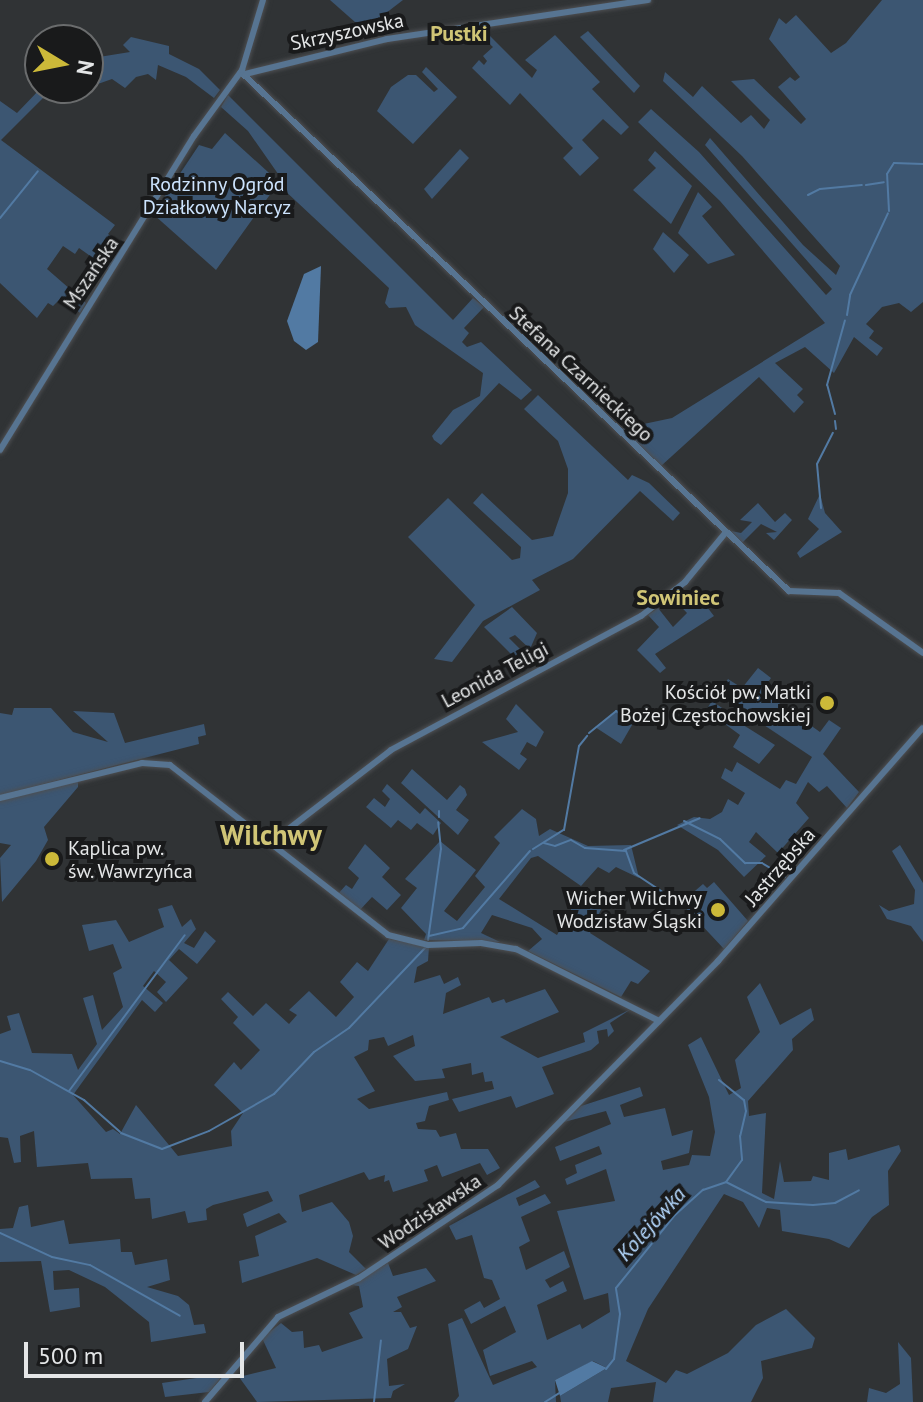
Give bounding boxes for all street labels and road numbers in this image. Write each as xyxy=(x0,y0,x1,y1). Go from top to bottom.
street label: Skrzyszowska xyxy=(288,8,406,56)
street label: Mszańska xyxy=(58,232,124,314)
street label: Stefana Czarnieckiego xyxy=(504,301,658,447)
street label: Leonida Teligi xyxy=(437,637,553,713)
street label: Jastrzębska xyxy=(740,823,820,911)
street label: Wodzisławska xyxy=(374,1169,486,1255)

